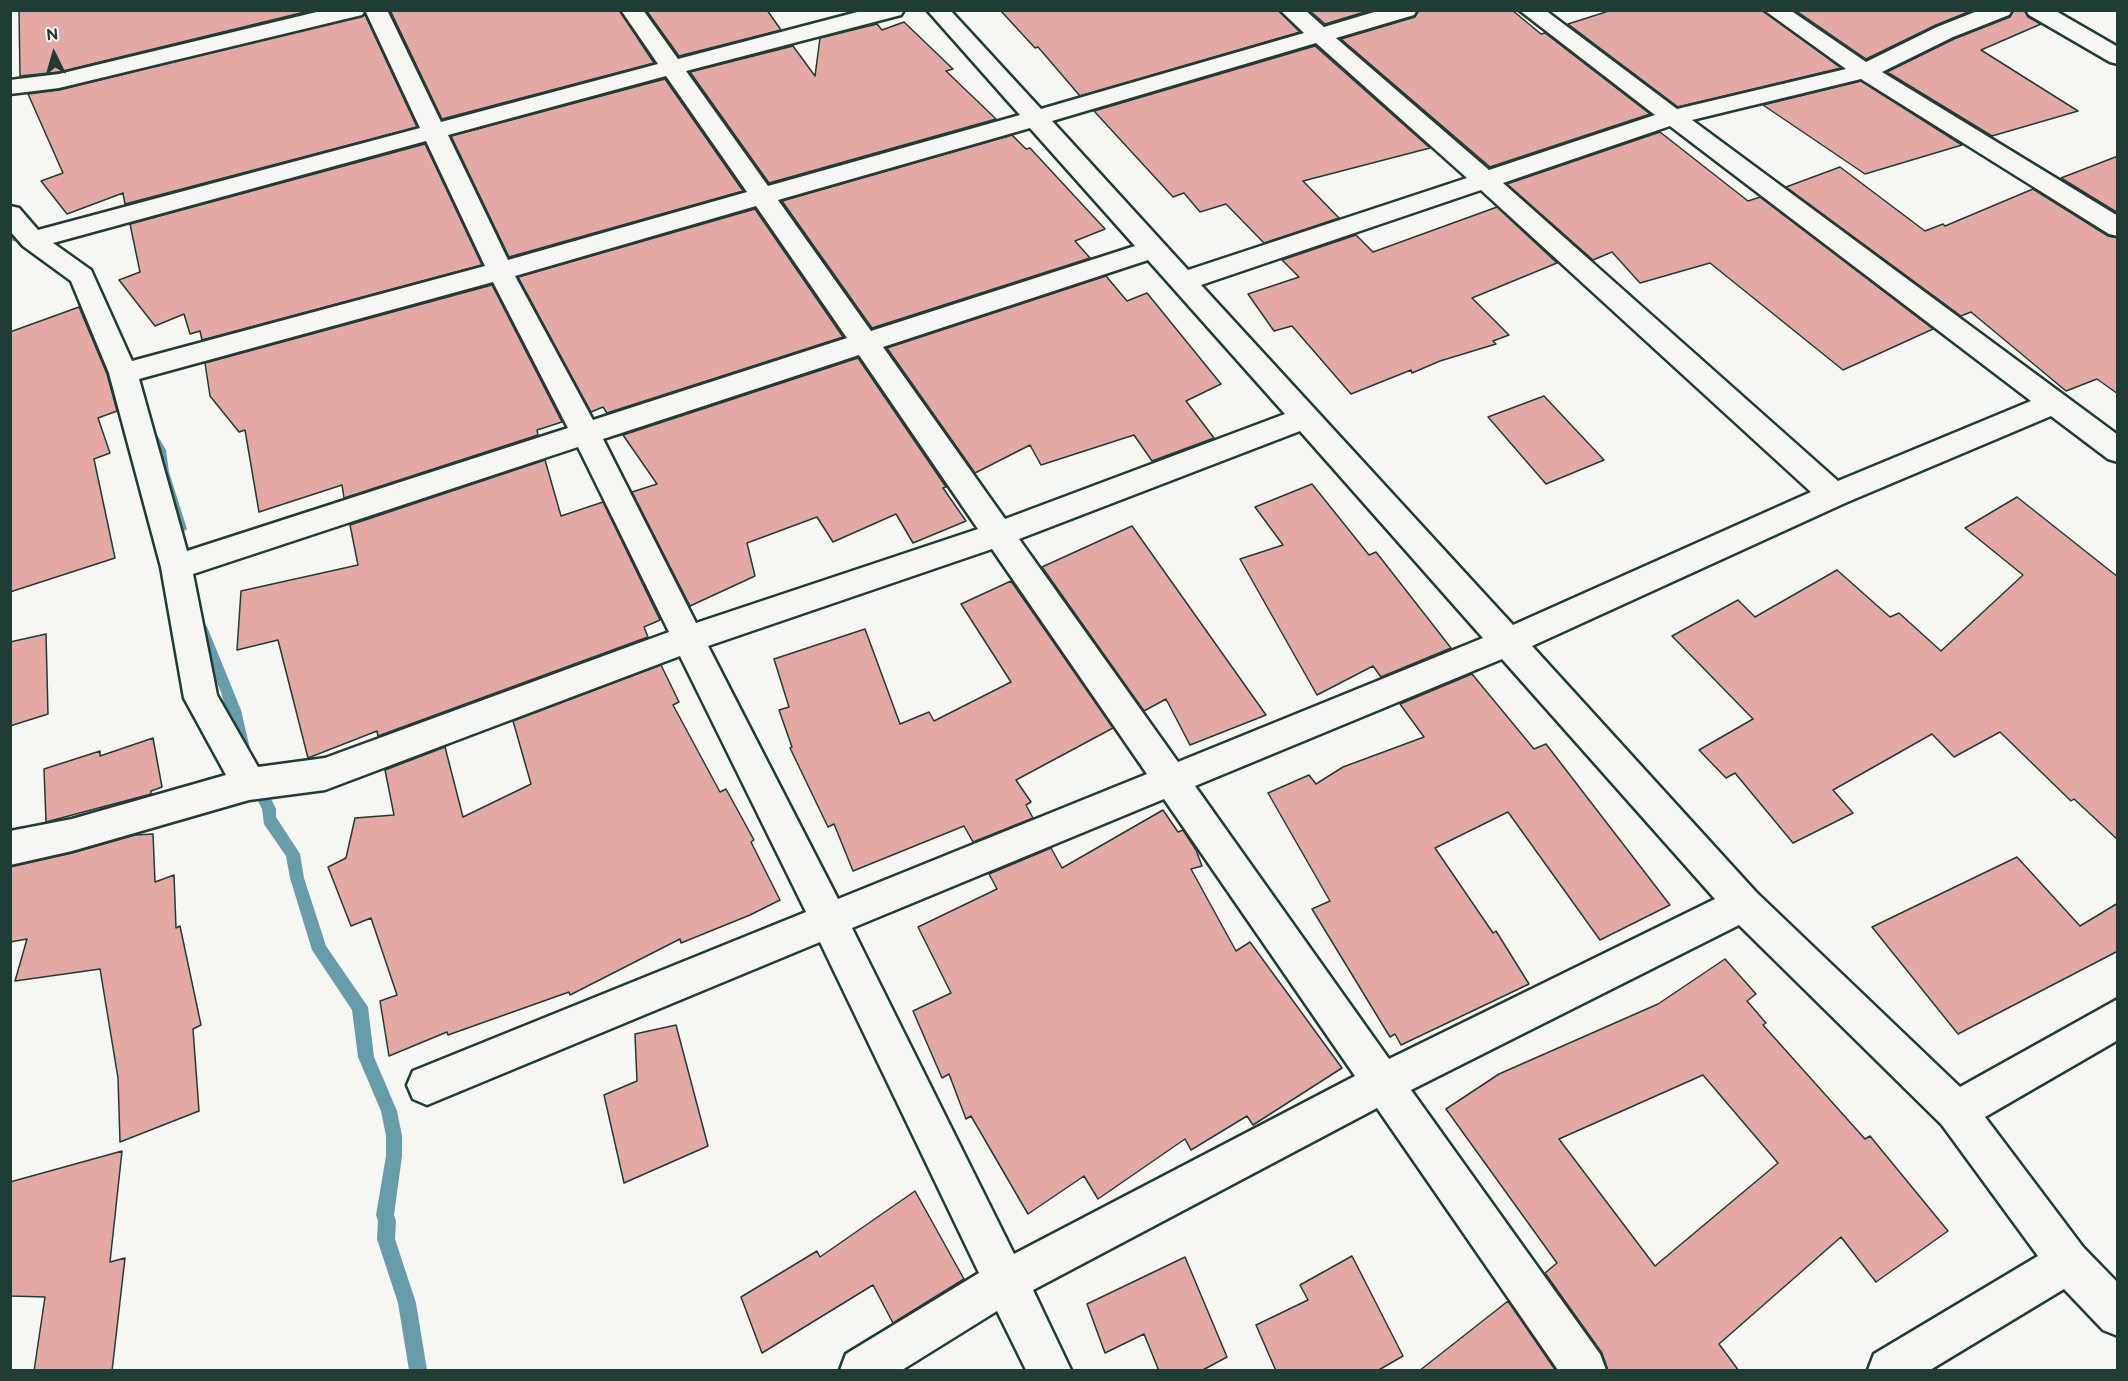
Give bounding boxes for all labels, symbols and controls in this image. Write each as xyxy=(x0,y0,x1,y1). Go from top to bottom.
north arrow xyxy=(24,24,84,84)
text: N xyxy=(46,26,59,46)

